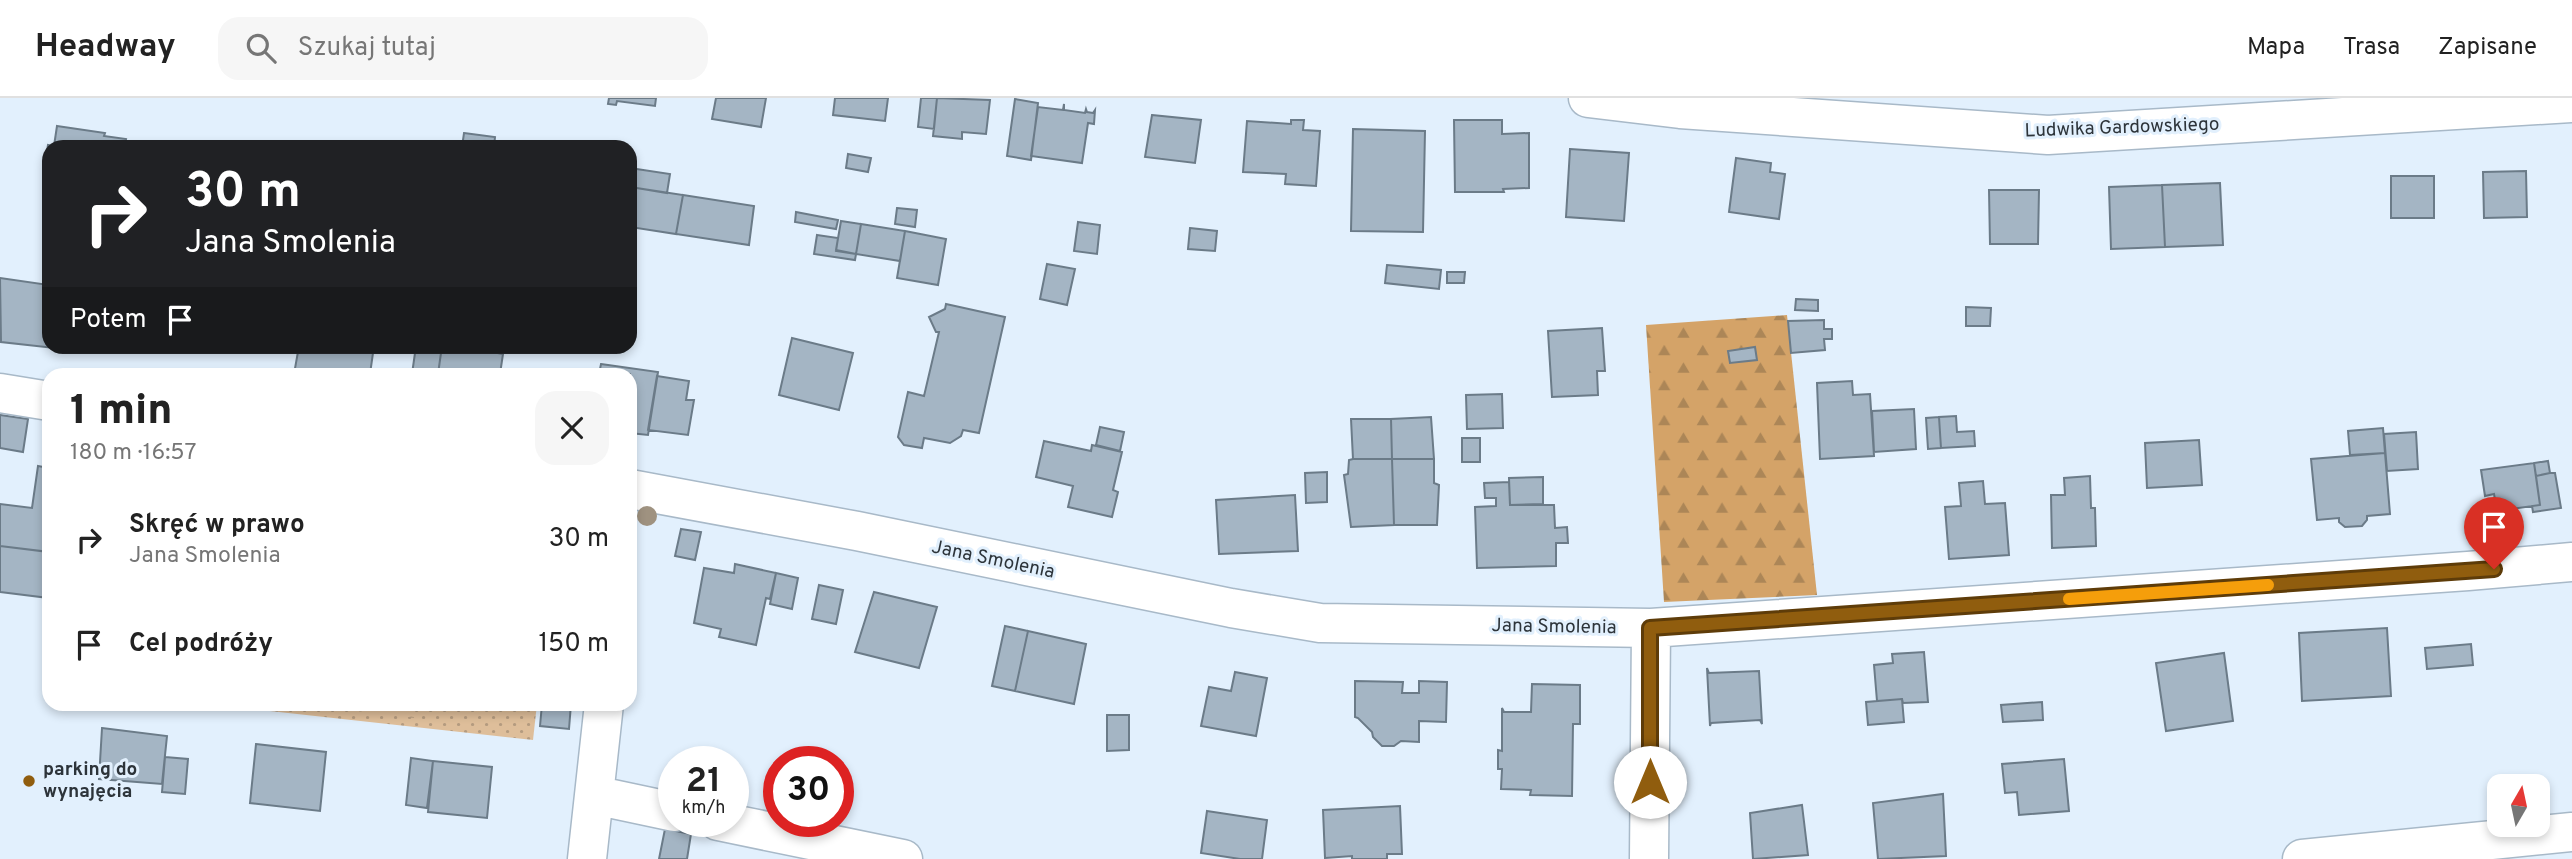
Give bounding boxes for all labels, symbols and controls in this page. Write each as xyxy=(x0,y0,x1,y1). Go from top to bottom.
search box xyxy=(218,17,708,80)
text: Headway xyxy=(35,27,176,69)
icon: search xyxy=(242,29,280,67)
text: Szukaj tutaj xyxy=(298,32,436,65)
text: Mapa xyxy=(2247,33,2305,63)
text: Trasa xyxy=(2343,33,2400,63)
text: Zapisane xyxy=(2438,33,2537,63)
street label: Ludwika Gardowskiego xyxy=(2024,113,2220,143)
text: 30 m xyxy=(185,163,301,225)
icon: right xyxy=(70,168,161,259)
text: Jana Smolenia xyxy=(185,224,396,264)
icon: arrive xyxy=(161,301,199,339)
text: Potem xyxy=(70,304,147,337)
text: 1 min xyxy=(70,386,173,439)
button: close xyxy=(535,391,609,465)
text: 180 m · 16:57 xyxy=(70,439,196,468)
pin xyxy=(2464,497,2524,569)
icon: arrive xyxy=(2475,508,2513,546)
text: Skręć w prawo xyxy=(129,509,305,542)
icon: right xyxy=(70,521,108,559)
text: 30 m xyxy=(549,523,609,556)
street label: Jana Smolenia xyxy=(929,535,1057,585)
text: Jana Smolenia xyxy=(129,542,280,571)
street label: Jana Smolenia xyxy=(1491,614,1617,640)
icon: arrive xyxy=(70,626,108,664)
text: Cel podróży xyxy=(129,628,273,661)
text: 150 m xyxy=(538,628,609,661)
position arrow xyxy=(1613,745,1687,819)
speed limit sign: 30 xyxy=(763,746,854,837)
place label: parking do wynajęcia xyxy=(43,758,137,804)
text: 21 xyxy=(686,760,721,804)
marker: parking do wynajęcia xyxy=(21,773,37,789)
north arrow xyxy=(2487,774,2550,836)
map controls xyxy=(2487,774,2550,837)
text: km/h xyxy=(682,797,725,820)

